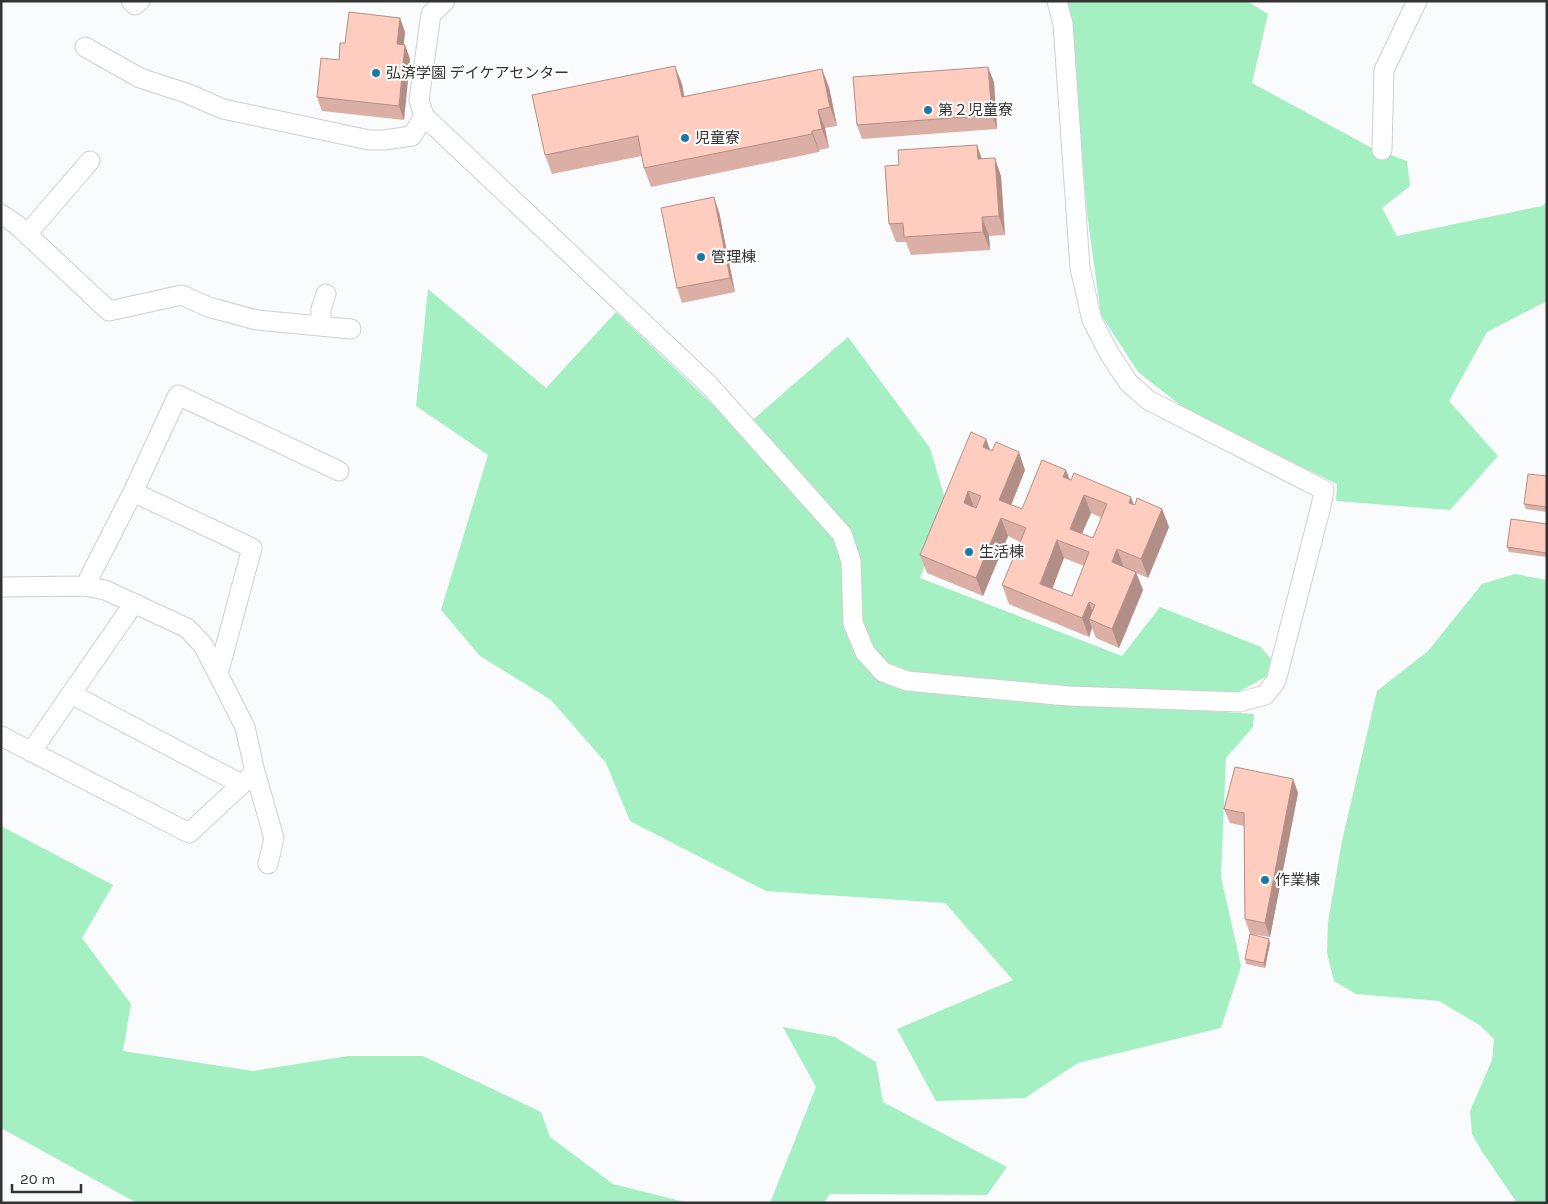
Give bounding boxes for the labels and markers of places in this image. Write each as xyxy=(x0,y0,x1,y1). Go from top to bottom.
place label: 弘済学園 デイケアセンター xyxy=(386,64,569,82)
marker: 弘済学園 デイケアセンター xyxy=(370,67,382,79)
place label: 第２児童寮 xyxy=(938,101,1013,119)
marker: 第２児童寮 xyxy=(922,104,934,116)
place label: 児童寮 xyxy=(695,129,740,147)
marker: 児童寮 xyxy=(679,132,691,144)
place label: 管理棟 xyxy=(711,248,756,266)
marker: 管理棟 xyxy=(695,251,707,263)
place label: 生活棟 xyxy=(979,543,1024,561)
marker: 生活棟 xyxy=(963,546,975,558)
place label: 作業棟 xyxy=(1275,871,1320,889)
marker: 作業棟 xyxy=(1259,874,1271,886)

